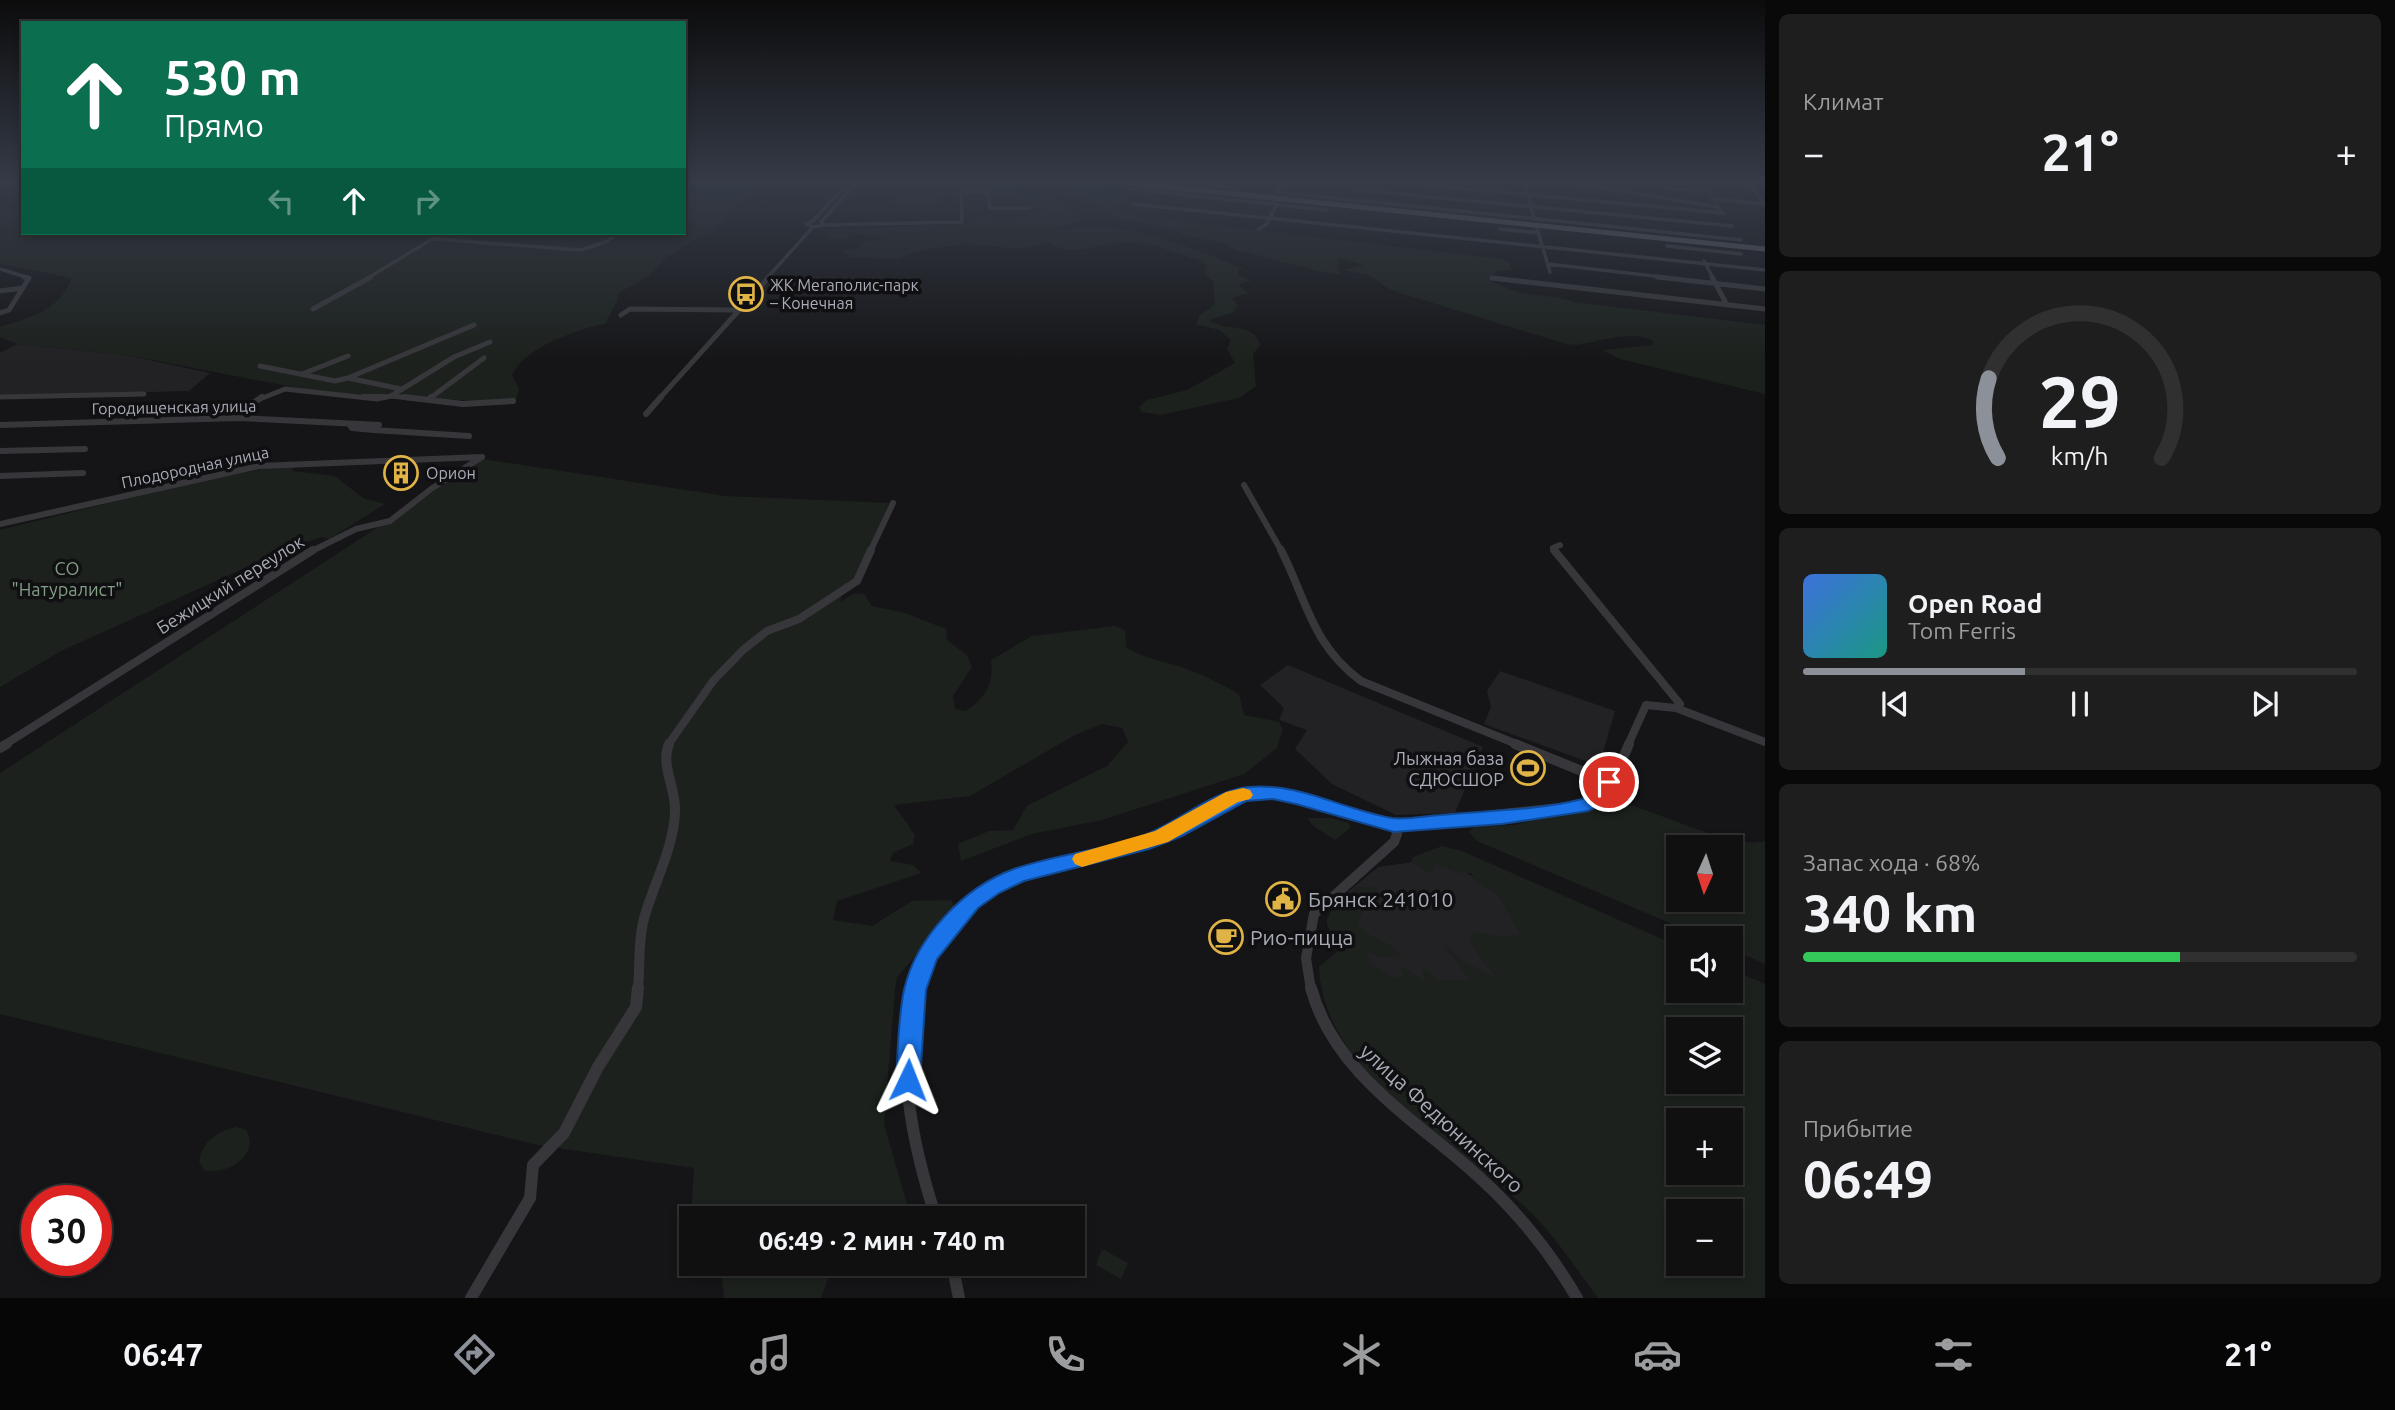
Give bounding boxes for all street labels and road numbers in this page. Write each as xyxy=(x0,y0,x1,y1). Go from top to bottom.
street label: Городищенская улица xyxy=(92,397,256,417)
street label: Плодородная улица xyxy=(120,443,270,491)
street label: Бежицкий переулок xyxy=(153,531,307,637)
street label: улица Федюнинского xyxy=(1356,1038,1528,1198)

